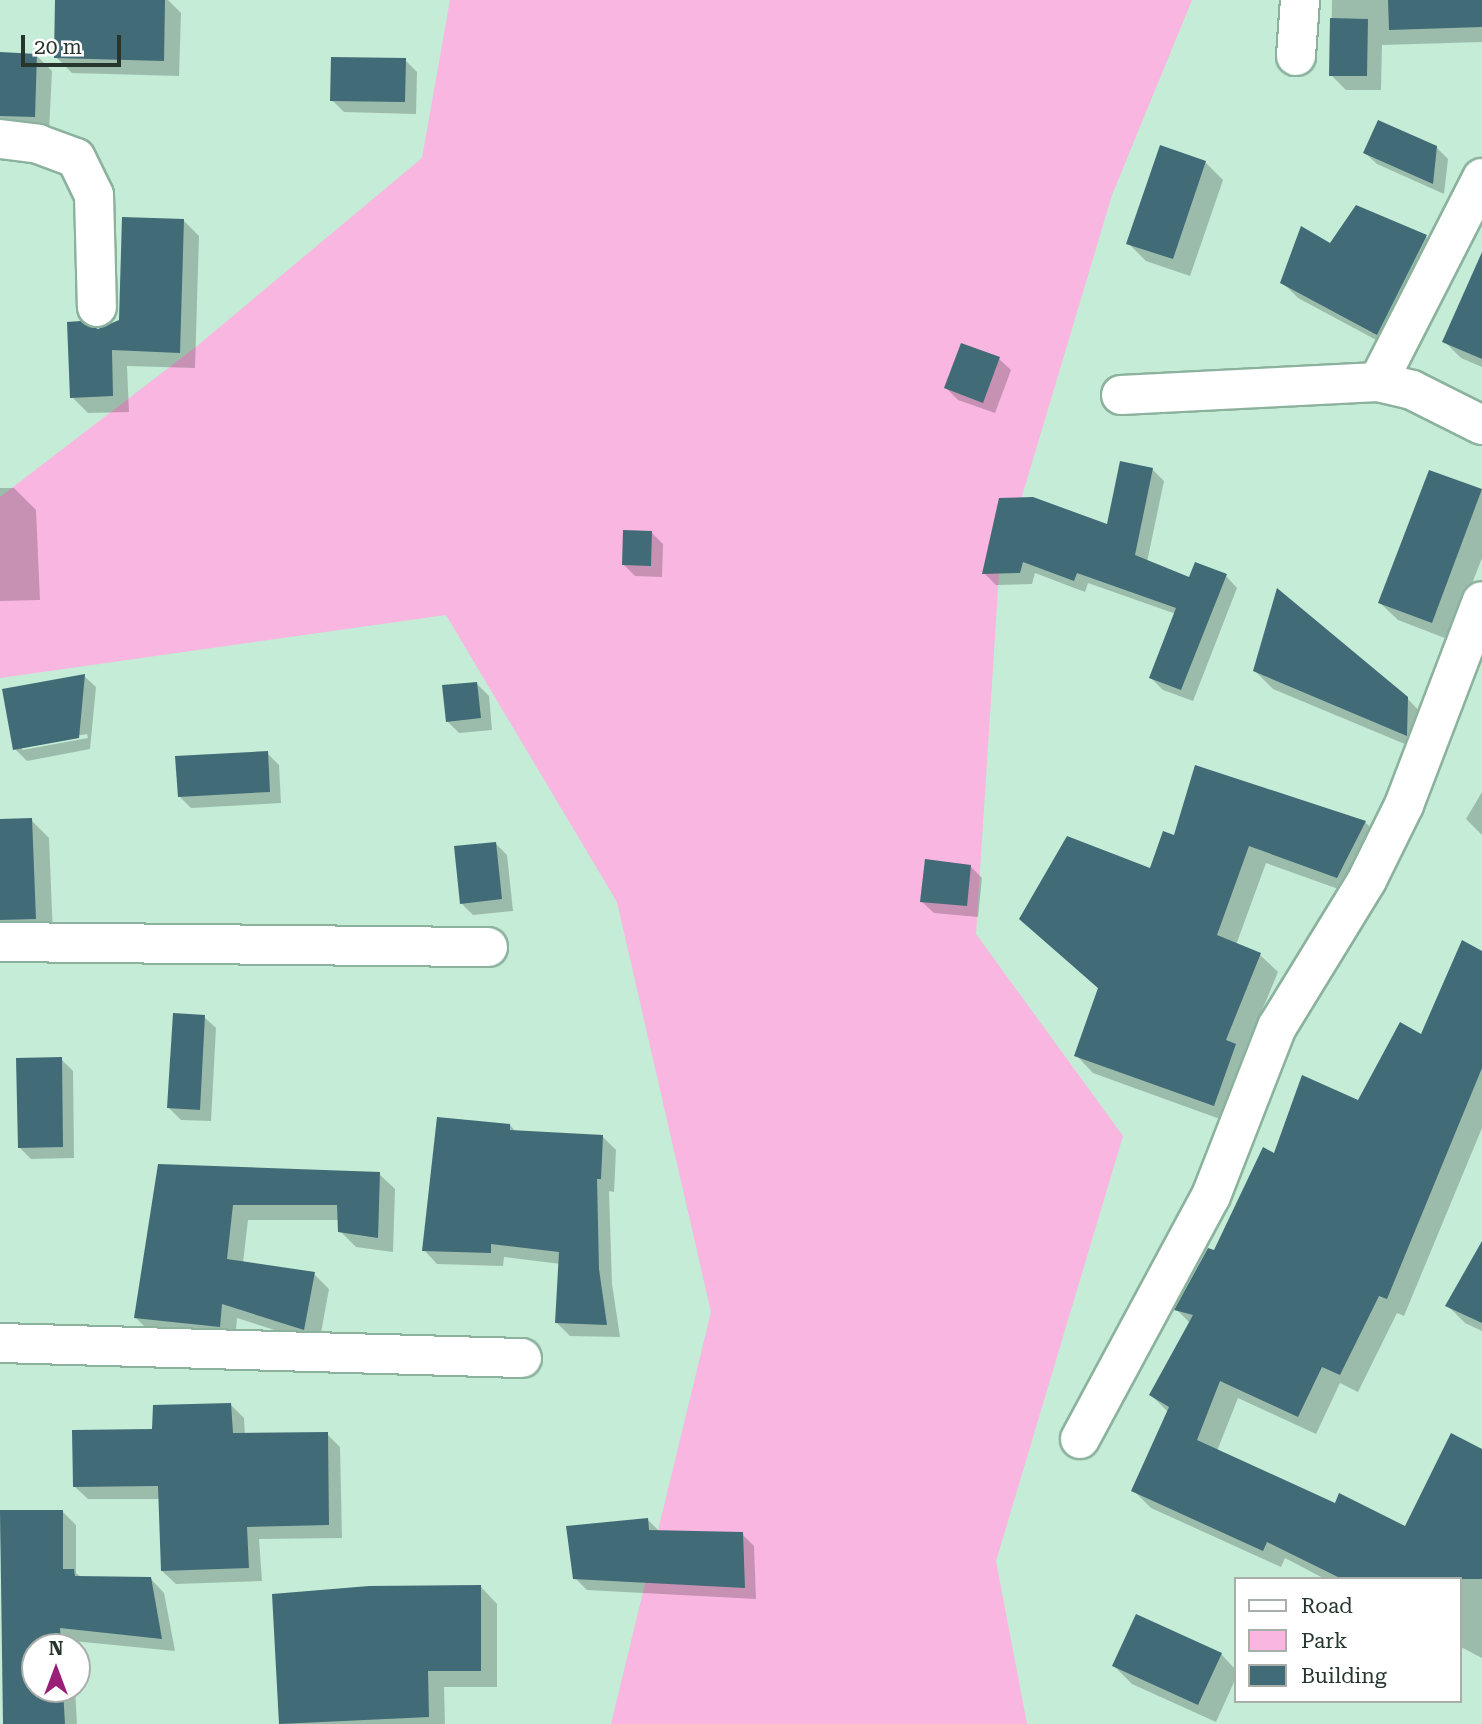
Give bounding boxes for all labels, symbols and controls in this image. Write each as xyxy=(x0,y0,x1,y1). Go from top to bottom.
scale bar xyxy=(24,21,124,65)
text: 20 m xyxy=(34,35,82,59)
legend xyxy=(1234,1577,1461,1703)
text: Road xyxy=(1301,1594,1353,1618)
text: Park xyxy=(1301,1629,1347,1653)
north arrow xyxy=(21,1633,91,1703)
text: N xyxy=(49,1637,63,1660)
text: Building xyxy=(1301,1664,1387,1688)

